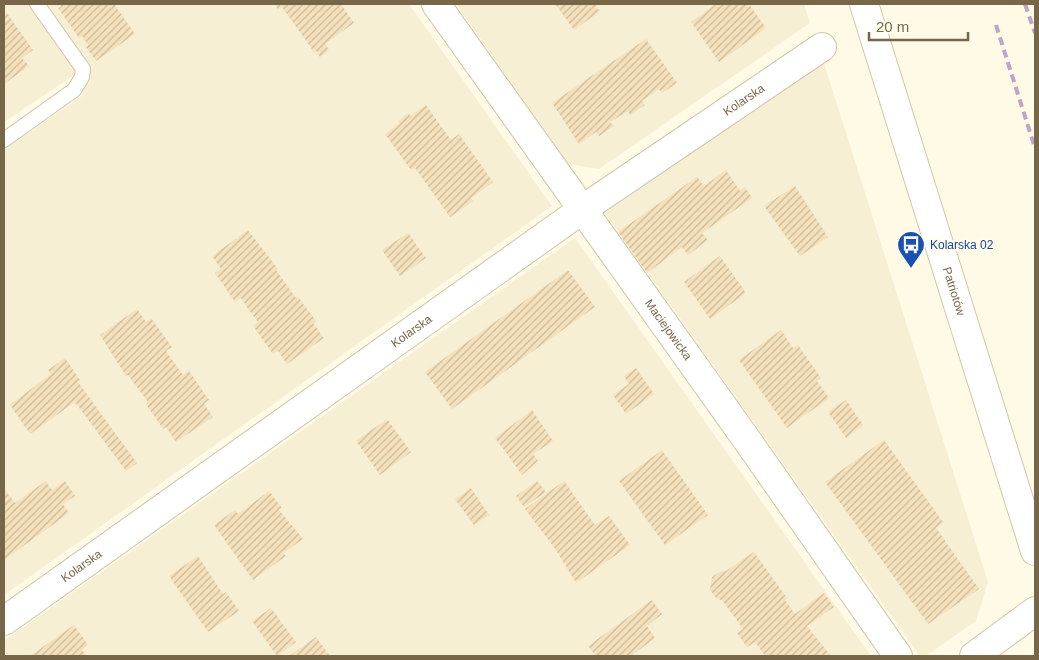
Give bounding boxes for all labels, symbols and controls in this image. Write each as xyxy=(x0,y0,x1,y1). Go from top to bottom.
scale bar xyxy=(869,10,968,42)
text: 20 m xyxy=(876,18,909,35)
street label: Kolarska xyxy=(721,81,767,119)
bus stop icon: Kolarska 02 xyxy=(896,230,926,269)
place label: Kolarska 02 xyxy=(930,238,994,252)
street label: Patriotów xyxy=(940,265,968,318)
street label: Maciejowicka xyxy=(642,297,695,363)
street label: Kolarska xyxy=(388,312,435,350)
street label: Kolarska xyxy=(58,546,105,585)

